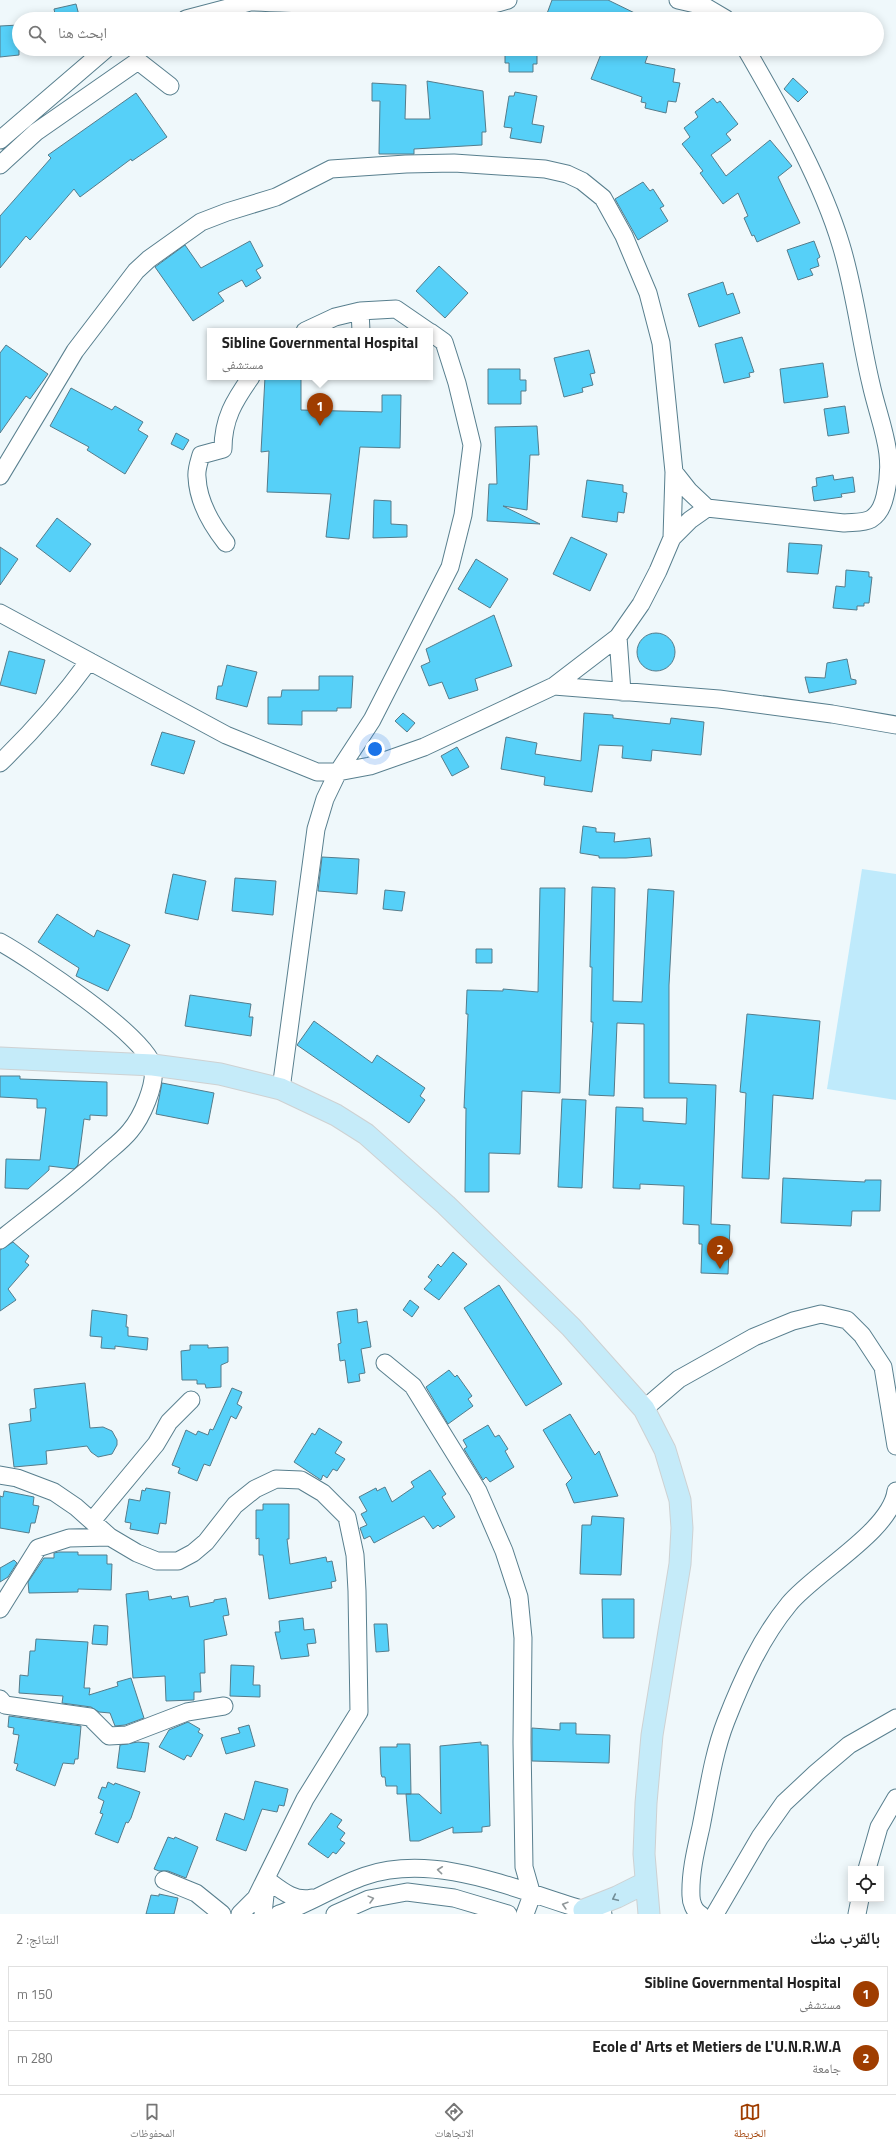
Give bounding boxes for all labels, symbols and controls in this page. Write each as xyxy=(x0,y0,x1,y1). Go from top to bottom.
search box xyxy=(12,12,884,56)
text: ابحث هنا xyxy=(58,21,107,44)
icon: search xyxy=(26,23,48,45)
popup xyxy=(207,328,433,380)
text: Sibline Governmental Hospital xyxy=(222,331,418,354)
text: مستشفى xyxy=(222,354,264,374)
pin: 1 xyxy=(307,393,333,426)
your location xyxy=(365,739,385,759)
pin: 2 xyxy=(707,1236,733,1269)
one-way arrow xyxy=(437,1866,444,1875)
map controls xyxy=(848,1866,884,1902)
button: locate xyxy=(848,1866,884,1902)
one-way arrow xyxy=(612,1893,620,1901)
one-way arrow xyxy=(368,1896,374,1904)
one-way arrow xyxy=(562,1901,569,1910)
text: بالقرب منك xyxy=(810,1925,880,1951)
text: النتائج: 2 xyxy=(16,1929,59,1949)
text: Sibline Governmental Hospital xyxy=(644,1971,841,1994)
text: 150 m xyxy=(17,1984,53,2004)
text: 1 xyxy=(862,1984,870,2004)
text: مستشفى xyxy=(799,1994,841,2014)
text: Ecole d' Arts et Metiers de L'U.N.R.W.A xyxy=(592,2035,841,2058)
text: 280 m xyxy=(17,2048,53,2068)
text: 2 xyxy=(862,2048,870,2068)
text: جامعة xyxy=(812,2058,841,2078)
tab: المحفوظات xyxy=(130,2101,175,2144)
tab: الاتجاهات xyxy=(435,2101,474,2144)
tab: الخريطة xyxy=(734,2101,766,2144)

